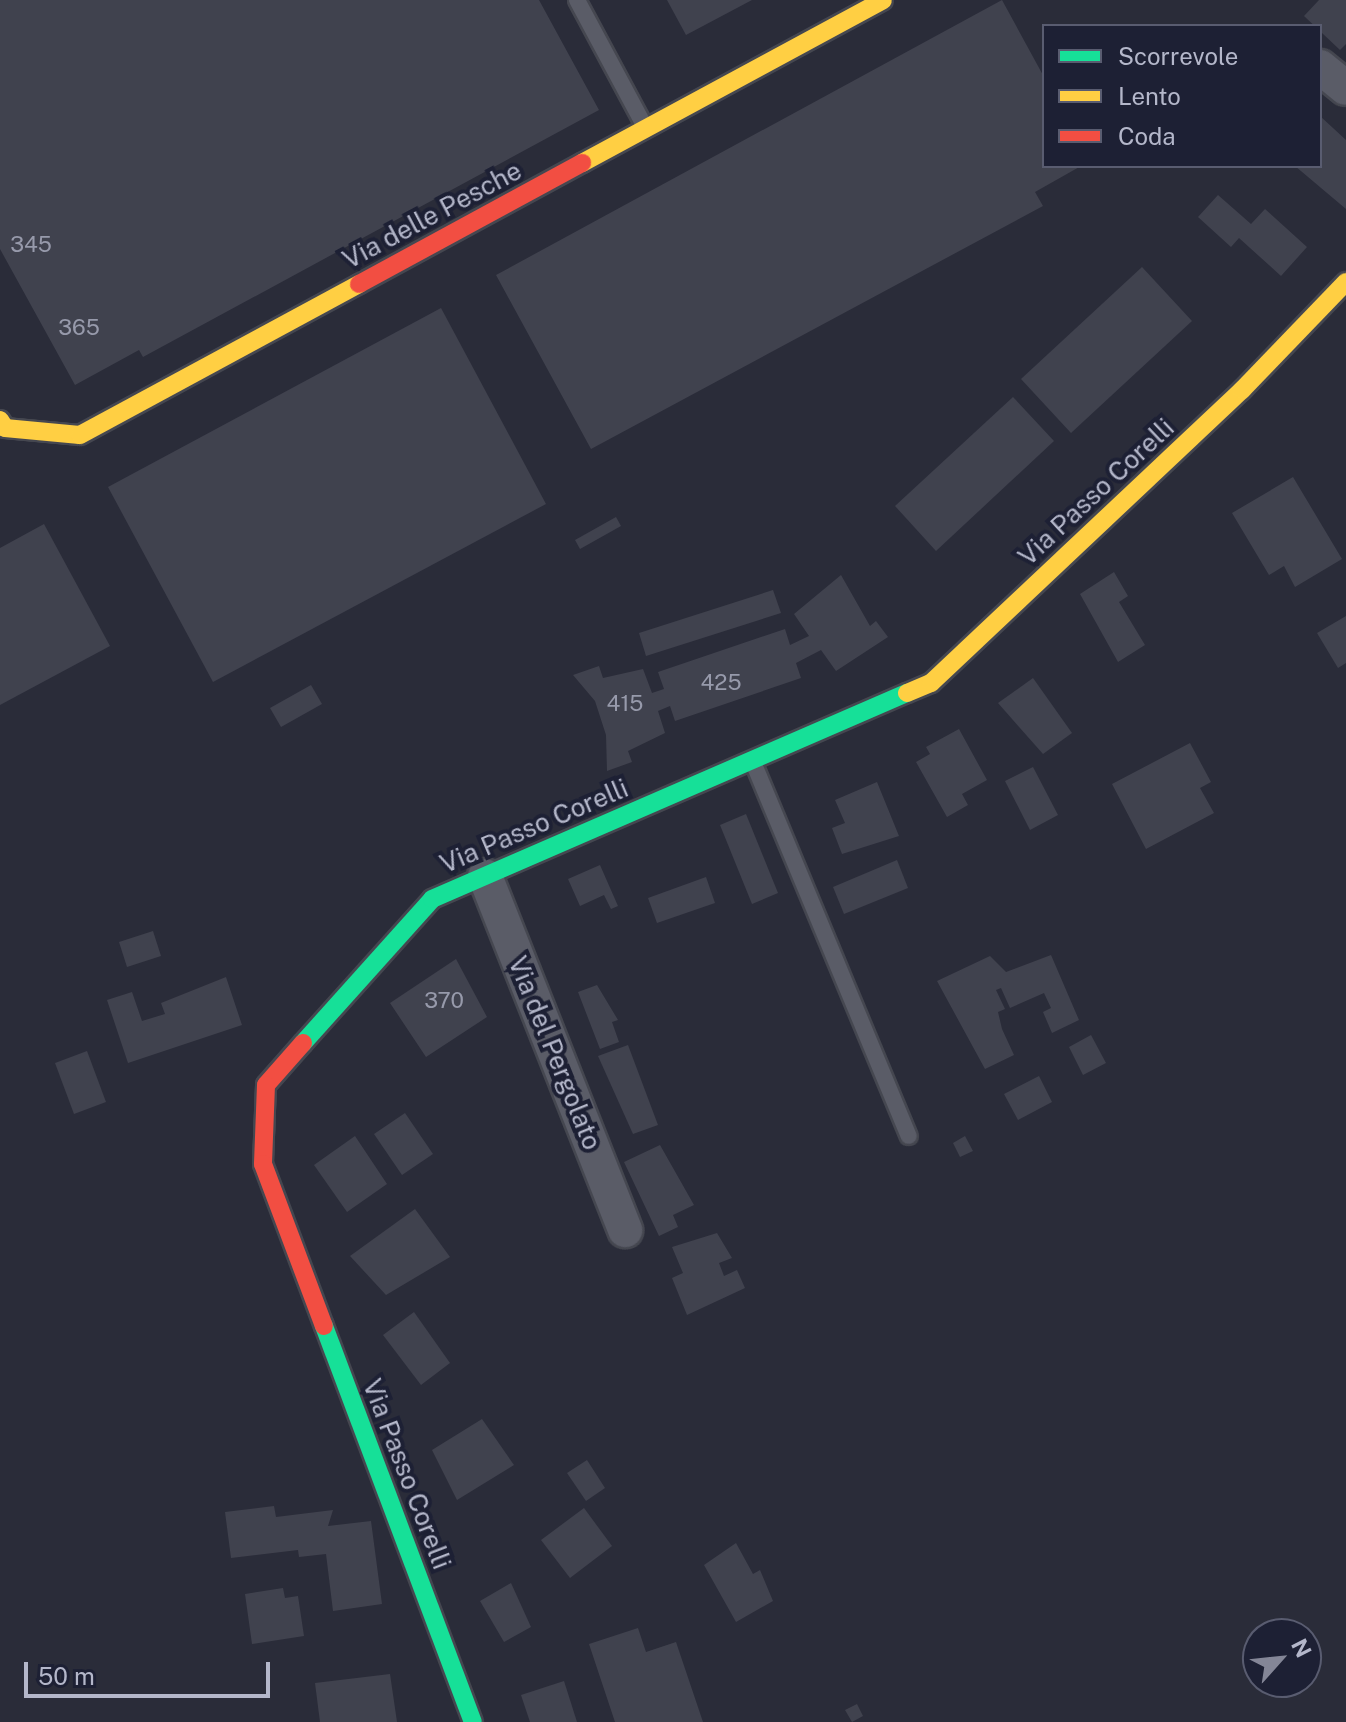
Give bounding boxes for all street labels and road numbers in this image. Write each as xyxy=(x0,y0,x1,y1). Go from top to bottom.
street label: Via delle Pesche xyxy=(337,155,527,275)
street label: Via Passo Corelli xyxy=(1012,412,1180,572)
street label: Via Passo Corelli xyxy=(435,772,633,880)
street label: Via del Pergolato xyxy=(502,952,608,1154)
street label: Via Passo Corelli xyxy=(356,1374,458,1574)

